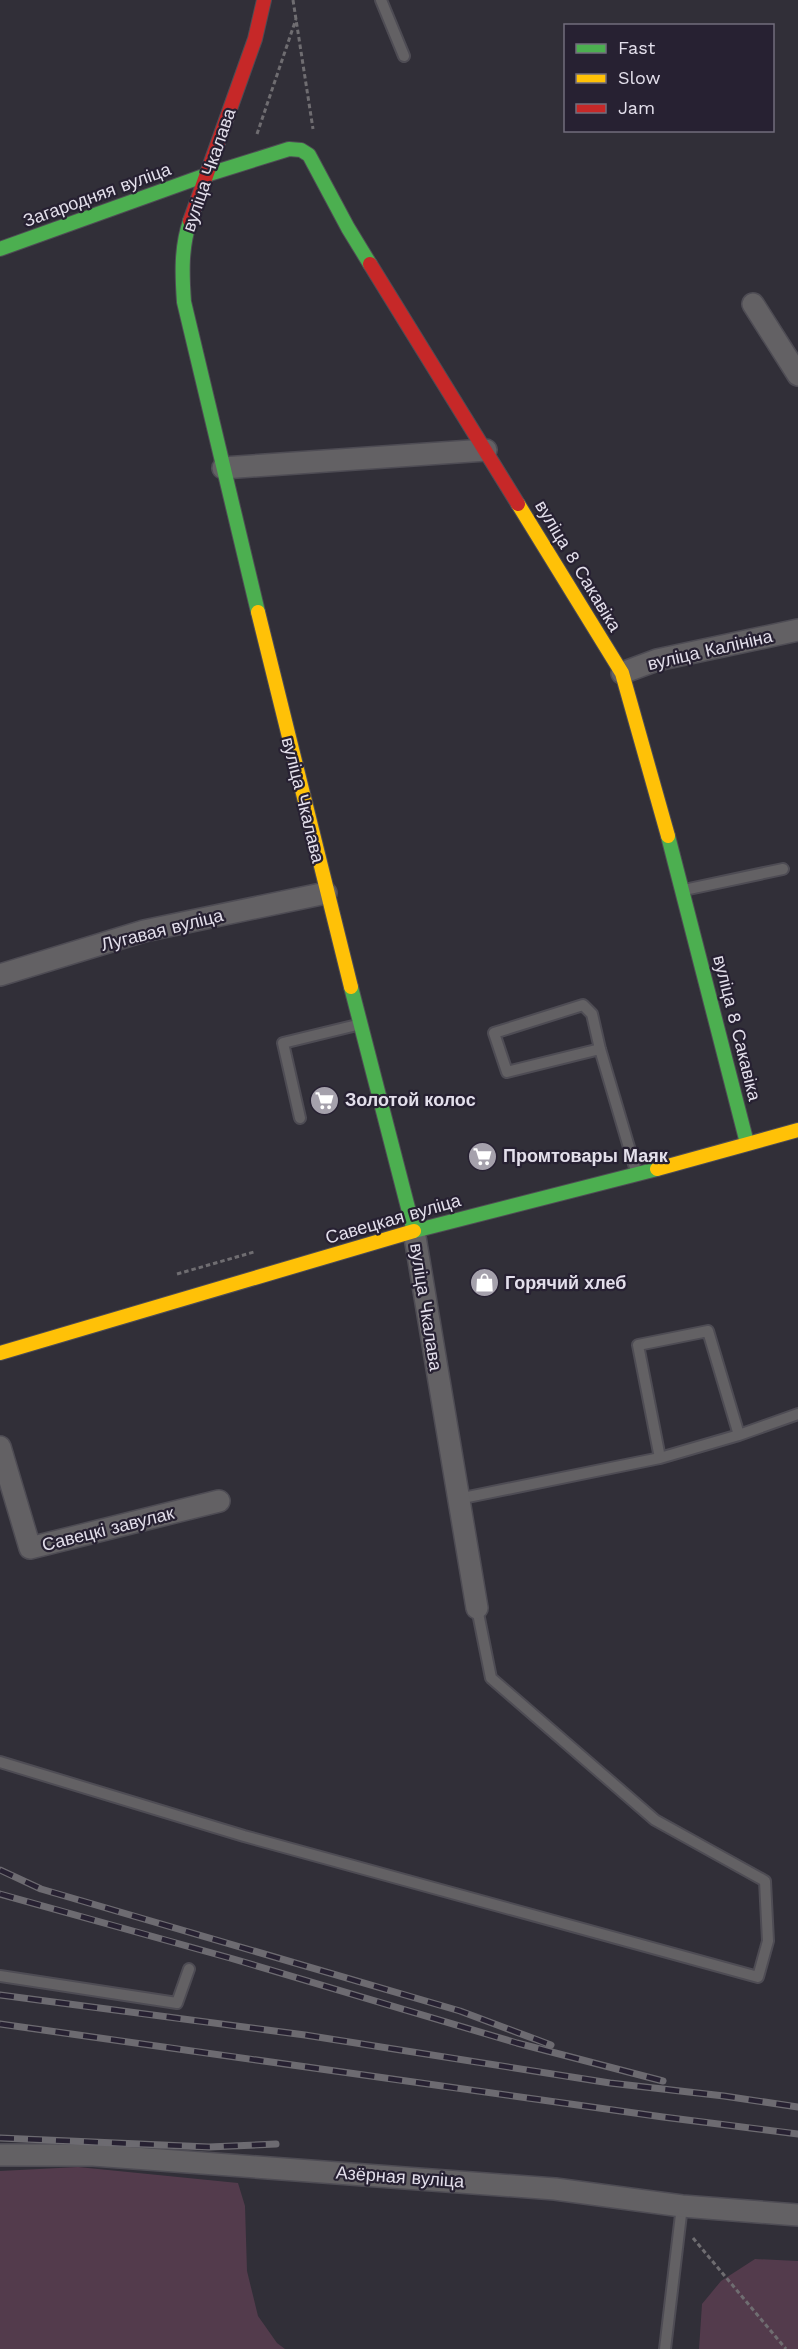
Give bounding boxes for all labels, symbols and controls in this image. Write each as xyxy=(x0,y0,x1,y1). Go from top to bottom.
legend xyxy=(564,24,774,132)
text: Fast xyxy=(618,37,656,58)
text: Slow xyxy=(618,67,661,88)
text: Jam xyxy=(618,97,655,118)
street label: вуліца Чкалава xyxy=(178,105,240,234)
street label: Загародняя вуліца xyxy=(20,158,174,231)
street label: вуліца 8 Сакавіка xyxy=(531,496,626,636)
street label: вуліца Калініна xyxy=(645,625,775,674)
street label: вуліца Чкалава xyxy=(278,735,330,866)
street label: Лугавая вуліца xyxy=(99,904,226,955)
street label: вуліца 8 Сакавіка xyxy=(709,953,766,1104)
supermarket icon: Золотой колос xyxy=(308,1084,340,1116)
place label: Золотой колос xyxy=(345,1089,476,1110)
supermarket icon: Промтовары Маяк xyxy=(466,1140,498,1172)
place label: Промтовары Маяк xyxy=(503,1145,669,1166)
street label: Савецкая вуліца xyxy=(323,1189,464,1248)
street label: вуліца Чкалава xyxy=(406,1242,447,1373)
shop icon: Горячий хлеб xyxy=(468,1267,500,1299)
place label: Горячий хлеб xyxy=(505,1272,626,1293)
street label: Савецкі завулак xyxy=(40,1502,176,1555)
street label: Азёрная вуліца xyxy=(335,2162,466,2192)

